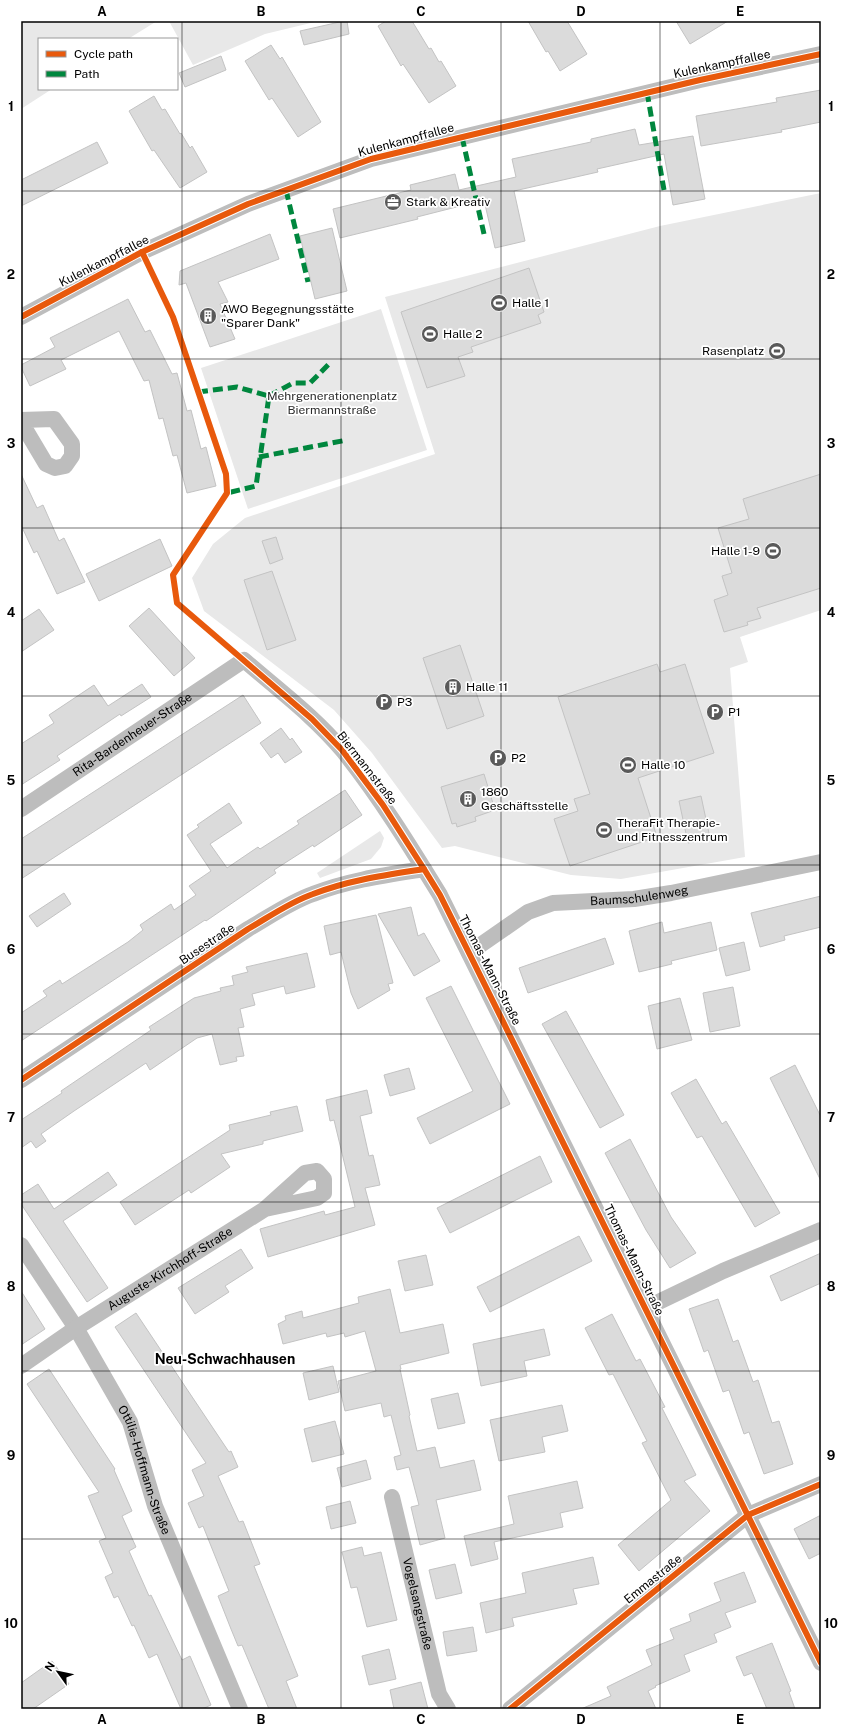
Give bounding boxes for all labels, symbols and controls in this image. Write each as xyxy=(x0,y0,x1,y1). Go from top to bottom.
text: A xyxy=(97,4,107,19)
text: B xyxy=(257,4,266,19)
text: C xyxy=(416,4,426,19)
text: D xyxy=(576,4,586,19)
text: E xyxy=(736,4,744,19)
legend xyxy=(38,38,178,90)
text: Cycle path xyxy=(74,47,133,61)
street label: Kulenkampffallee xyxy=(672,47,772,81)
text: Path xyxy=(74,67,100,81)
text: 1 xyxy=(8,99,14,114)
text: 1 xyxy=(828,99,834,114)
street label: Kulenkampffallee xyxy=(357,120,456,160)
office icon: Stark & Kreativ xyxy=(383,192,403,212)
place label: Stark & Kreativ xyxy=(406,195,490,209)
street label: Kulenkampffallee xyxy=(57,232,151,290)
text: 2 xyxy=(7,267,15,282)
text: 2 xyxy=(827,267,835,282)
sports icon: Halle 1 xyxy=(489,293,509,313)
place label: Halle 1 xyxy=(512,296,549,310)
place label: AWO Begegnungsstätte "Sparer Dank" xyxy=(221,302,354,330)
building icon: AWO Begegnungsstätte "Sparer Dank" xyxy=(198,306,218,326)
sports icon: Halle 2 xyxy=(420,324,440,344)
place label: Halle 2 xyxy=(443,327,482,341)
sports icon: Rasenplatz xyxy=(767,341,787,361)
place label: Rasenplatz xyxy=(702,344,764,358)
park label: Mehrgenerationenplatz Biermannstraße xyxy=(267,389,397,417)
text: 3 xyxy=(7,436,16,451)
text: 3 xyxy=(827,436,836,451)
sports icon: Halle 1-9 xyxy=(763,541,783,561)
place label: Halle 1-9 xyxy=(711,544,760,558)
text: 4 xyxy=(7,605,16,620)
text: 4 xyxy=(827,605,836,620)
building icon: Halle 11 xyxy=(443,677,463,697)
place label: Halle 11 xyxy=(466,680,508,694)
street label: Rita-Bardenheuer-Straße xyxy=(70,690,195,779)
parking icon: P3 xyxy=(374,692,394,712)
place label: P3 xyxy=(397,695,412,709)
parking icon: P1 xyxy=(705,702,725,722)
place label: P1 xyxy=(728,705,741,719)
street label: Biermannstraße xyxy=(334,729,400,807)
parking icon: P2 xyxy=(488,748,508,768)
place label: P2 xyxy=(511,751,526,765)
sports icon: Halle 10 xyxy=(618,755,638,775)
place label: Halle 10 xyxy=(641,758,685,772)
text: 5 xyxy=(7,773,16,788)
text: 5 xyxy=(827,773,836,788)
place label: 1860 Geschäftsstelle xyxy=(481,785,569,813)
building icon: 1860 Geschäftsstelle xyxy=(458,789,478,809)
place label: TheraFit Therapie- und Fitnesszentrum xyxy=(617,816,728,844)
sports icon: TheraFit Therapie- und Fitnesszentrum xyxy=(594,820,614,840)
street label: Baumschulenweg xyxy=(590,883,690,908)
street label: Thomas-Mann-Straße xyxy=(456,913,524,1028)
street label: Busestraße xyxy=(177,920,237,968)
text: 6 xyxy=(7,942,16,957)
text: 6 xyxy=(827,942,836,957)
text: 7 xyxy=(7,1110,15,1125)
text: 7 xyxy=(827,1110,835,1125)
street label: Thomas-Mann-Straße xyxy=(601,1202,667,1318)
street label: Auguste-Kirchhoff-Straße xyxy=(105,1224,235,1313)
text: 8 xyxy=(7,1279,16,1294)
text: 8 xyxy=(827,1279,836,1294)
district label: Neu-Schwachhausen xyxy=(155,1351,295,1367)
street label: Ottilie-Hoffmann-Straße xyxy=(115,1403,173,1537)
text: 9 xyxy=(7,1448,15,1463)
text: 9 xyxy=(827,1448,835,1463)
street label: Emmastraße xyxy=(621,1551,685,1607)
street label: Vogelsangstraße xyxy=(400,1556,435,1652)
text: 10 xyxy=(4,1616,18,1631)
text: 10 xyxy=(824,1616,838,1631)
north arrow xyxy=(38,1652,78,1692)
text: N xyxy=(42,1660,57,1673)
text: A xyxy=(97,1712,107,1727)
text: B xyxy=(257,1712,266,1727)
text: C xyxy=(416,1712,426,1727)
text: D xyxy=(576,1712,586,1727)
text: E xyxy=(736,1712,744,1727)

